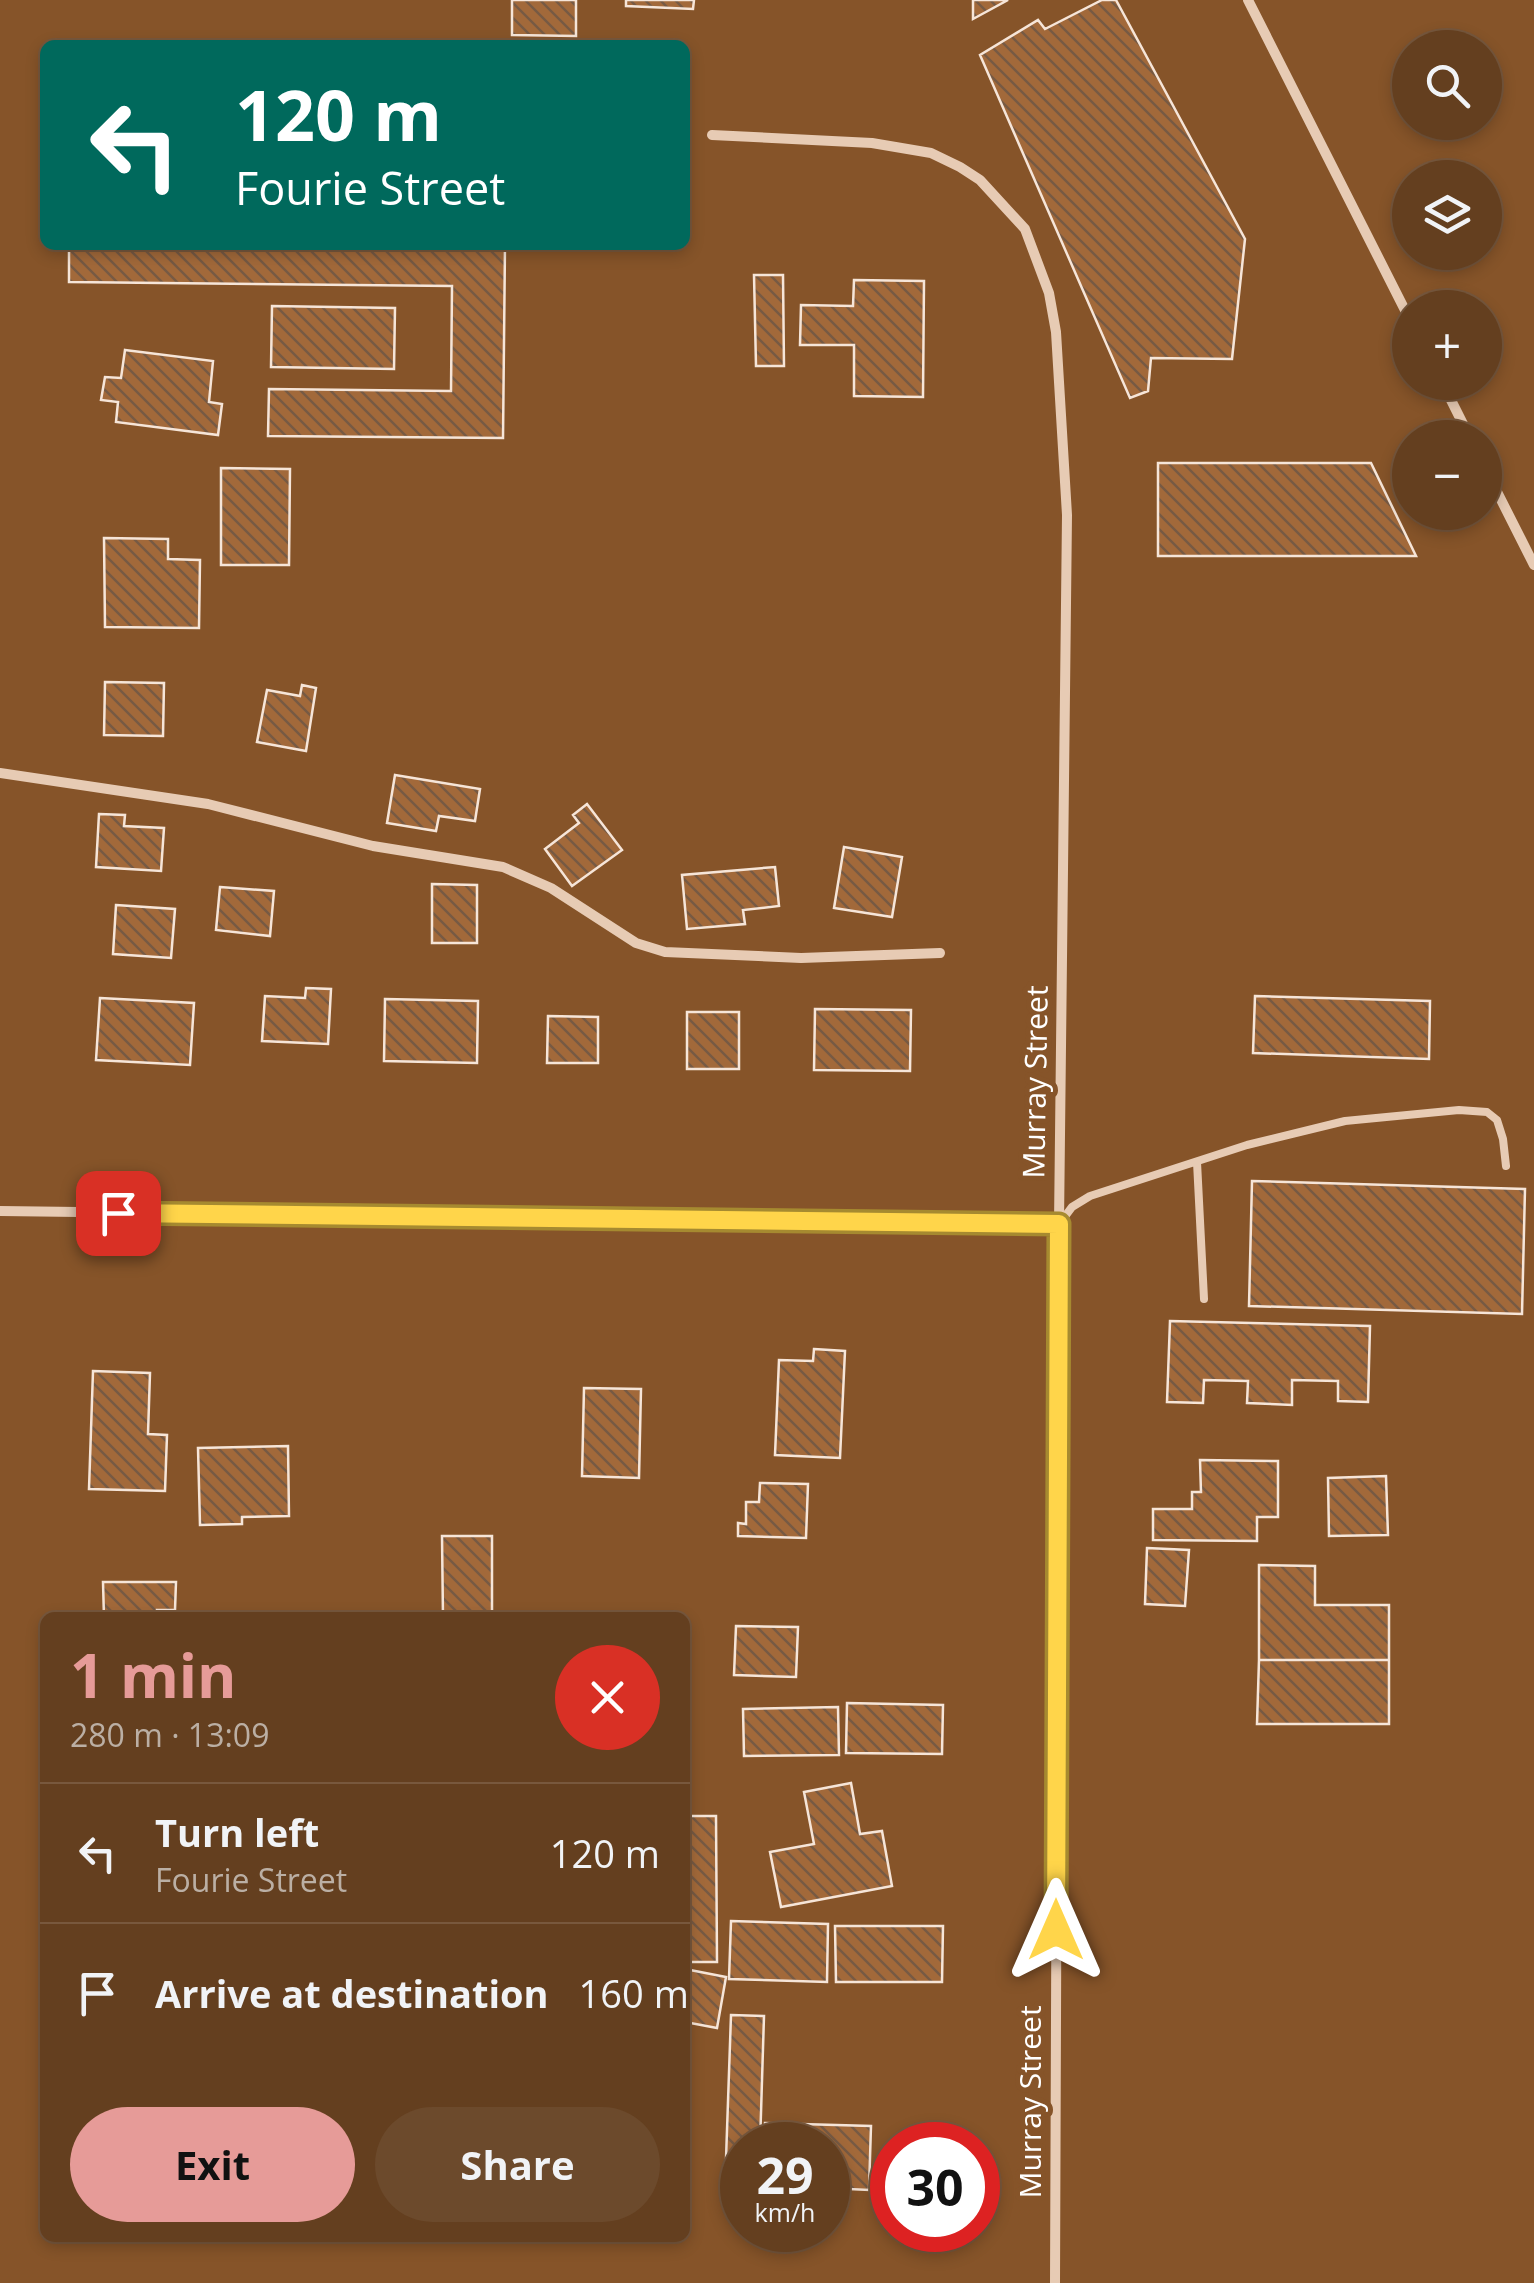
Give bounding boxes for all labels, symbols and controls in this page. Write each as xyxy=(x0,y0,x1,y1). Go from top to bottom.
map controls xyxy=(1392,30,1502,530)
button: search xyxy=(1392,30,1502,140)
text: 120 m xyxy=(235,66,442,162)
icon: left xyxy=(70,80,200,210)
text: Fourie Street xyxy=(235,157,505,218)
button: layers xyxy=(1392,160,1502,270)
button: + xyxy=(1392,290,1502,400)
button: − xyxy=(1392,420,1502,530)
street label: Murray Street xyxy=(1012,985,1057,1179)
pin xyxy=(76,1171,161,1256)
icon: arrive xyxy=(91,1186,146,1241)
text: 1 min xyxy=(70,1634,237,1716)
button: close xyxy=(555,1645,660,1750)
text: 280 m · 13:09 xyxy=(70,1713,269,1756)
text: Turn left xyxy=(155,1806,319,1858)
icon: left xyxy=(70,1826,125,1881)
text: 120 m xyxy=(550,1827,660,1879)
text: Fourie Street xyxy=(155,1858,347,1901)
position arrow xyxy=(1004,1878,1108,1982)
icon: arrive xyxy=(70,1966,125,2021)
text: Arrive at destination xyxy=(155,1967,549,2019)
text: 160 m xyxy=(579,1967,689,2019)
street label: Murray Street xyxy=(1009,2005,1050,2199)
button: Exit xyxy=(70,2107,355,2222)
button: Share xyxy=(375,2107,660,2222)
speed limit sign: 30 xyxy=(870,2122,1000,2252)
text: 29 xyxy=(756,2141,814,2209)
text: km/h xyxy=(755,2195,815,2229)

